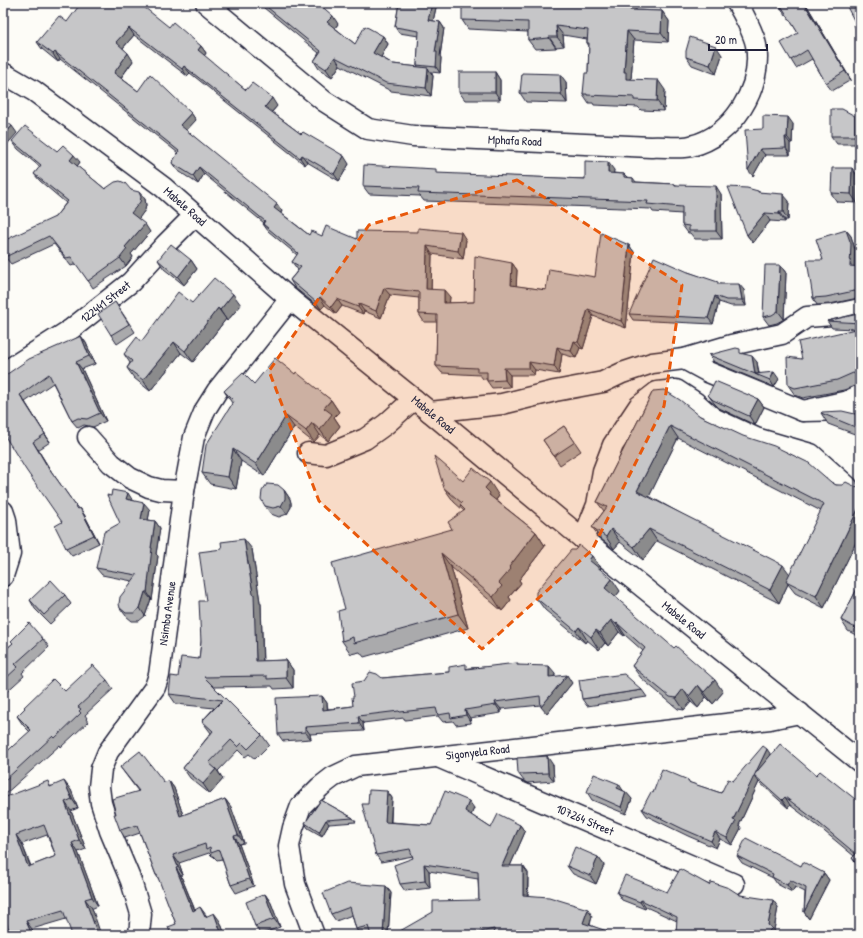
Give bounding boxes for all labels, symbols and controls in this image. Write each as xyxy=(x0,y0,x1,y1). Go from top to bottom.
scale bar xyxy=(709,26,767,52)
text: 20 m xyxy=(715,31,737,48)
street label: Mphafa Road xyxy=(488,130,542,150)
street label: Mabele Road xyxy=(160,182,211,230)
street label: 122441 Street xyxy=(77,276,135,327)
street label: Mabele Road xyxy=(408,391,459,438)
street label: Nsimba Avenue xyxy=(154,580,180,646)
street label: Mabele Road xyxy=(658,597,710,643)
street label: Sigonyela Road xyxy=(445,740,511,764)
street label: 107264 Street xyxy=(554,800,618,840)

